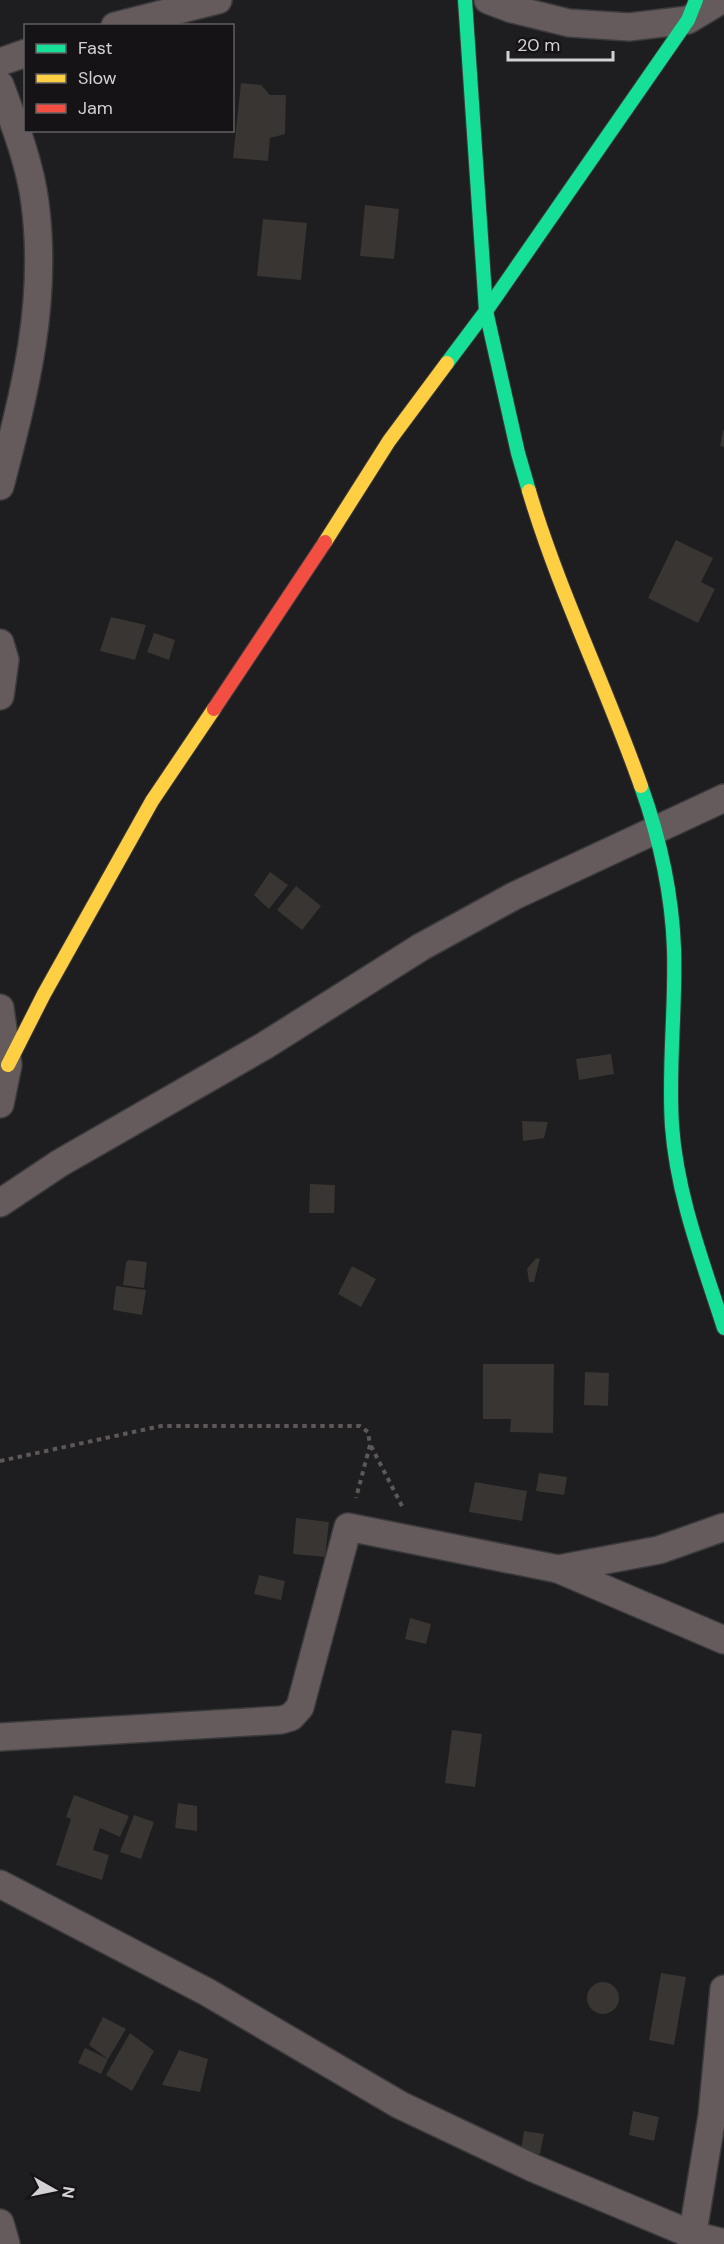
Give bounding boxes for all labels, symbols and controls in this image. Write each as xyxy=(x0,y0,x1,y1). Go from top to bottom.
legend xyxy=(24,24,234,132)
scale bar xyxy=(508,24,613,62)
text: 20 m xyxy=(517,33,560,57)
text: Fast xyxy=(78,36,113,60)
text: Slow xyxy=(78,66,117,90)
text: Jam xyxy=(78,96,113,120)
north arrow xyxy=(24,2160,84,2220)
text: N xyxy=(57,2185,80,2200)

